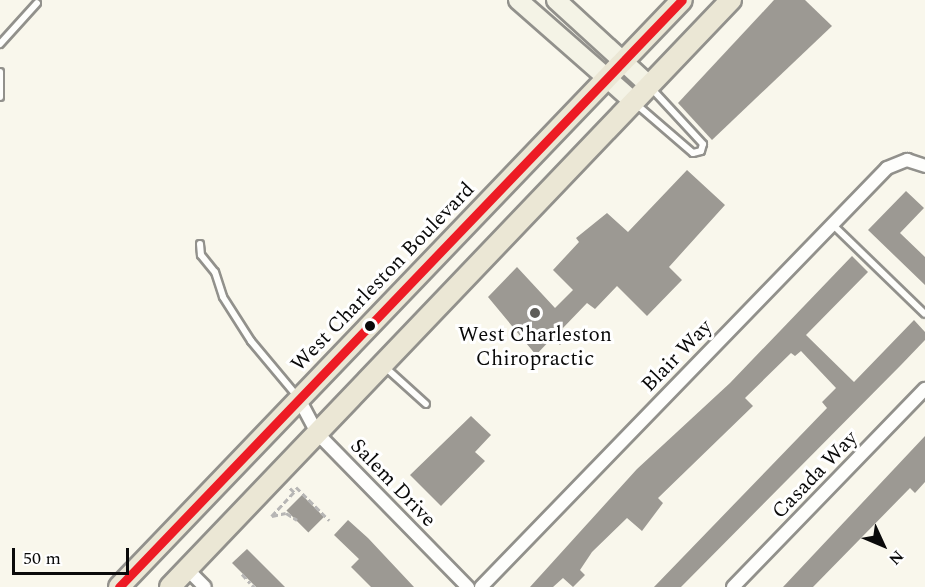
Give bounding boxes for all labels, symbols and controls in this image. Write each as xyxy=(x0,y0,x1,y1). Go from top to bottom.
street label: West Charleston Boulevard xyxy=(286,177,480,377)
marker: West Charleston Chiropractic xyxy=(528,306,542,320)
street label: Blair Way xyxy=(636,315,718,397)
unlabelled marker xyxy=(364,320,376,332)
place label: West Charleston Chiropractic xyxy=(458,322,612,372)
street label: Casada Way xyxy=(767,426,863,524)
street label: Salem Drive xyxy=(345,434,441,532)
north arrow xyxy=(853,515,913,575)
scale bar xyxy=(15,536,132,574)
text: N xyxy=(883,544,909,571)
text: 50 m xyxy=(23,545,61,572)

